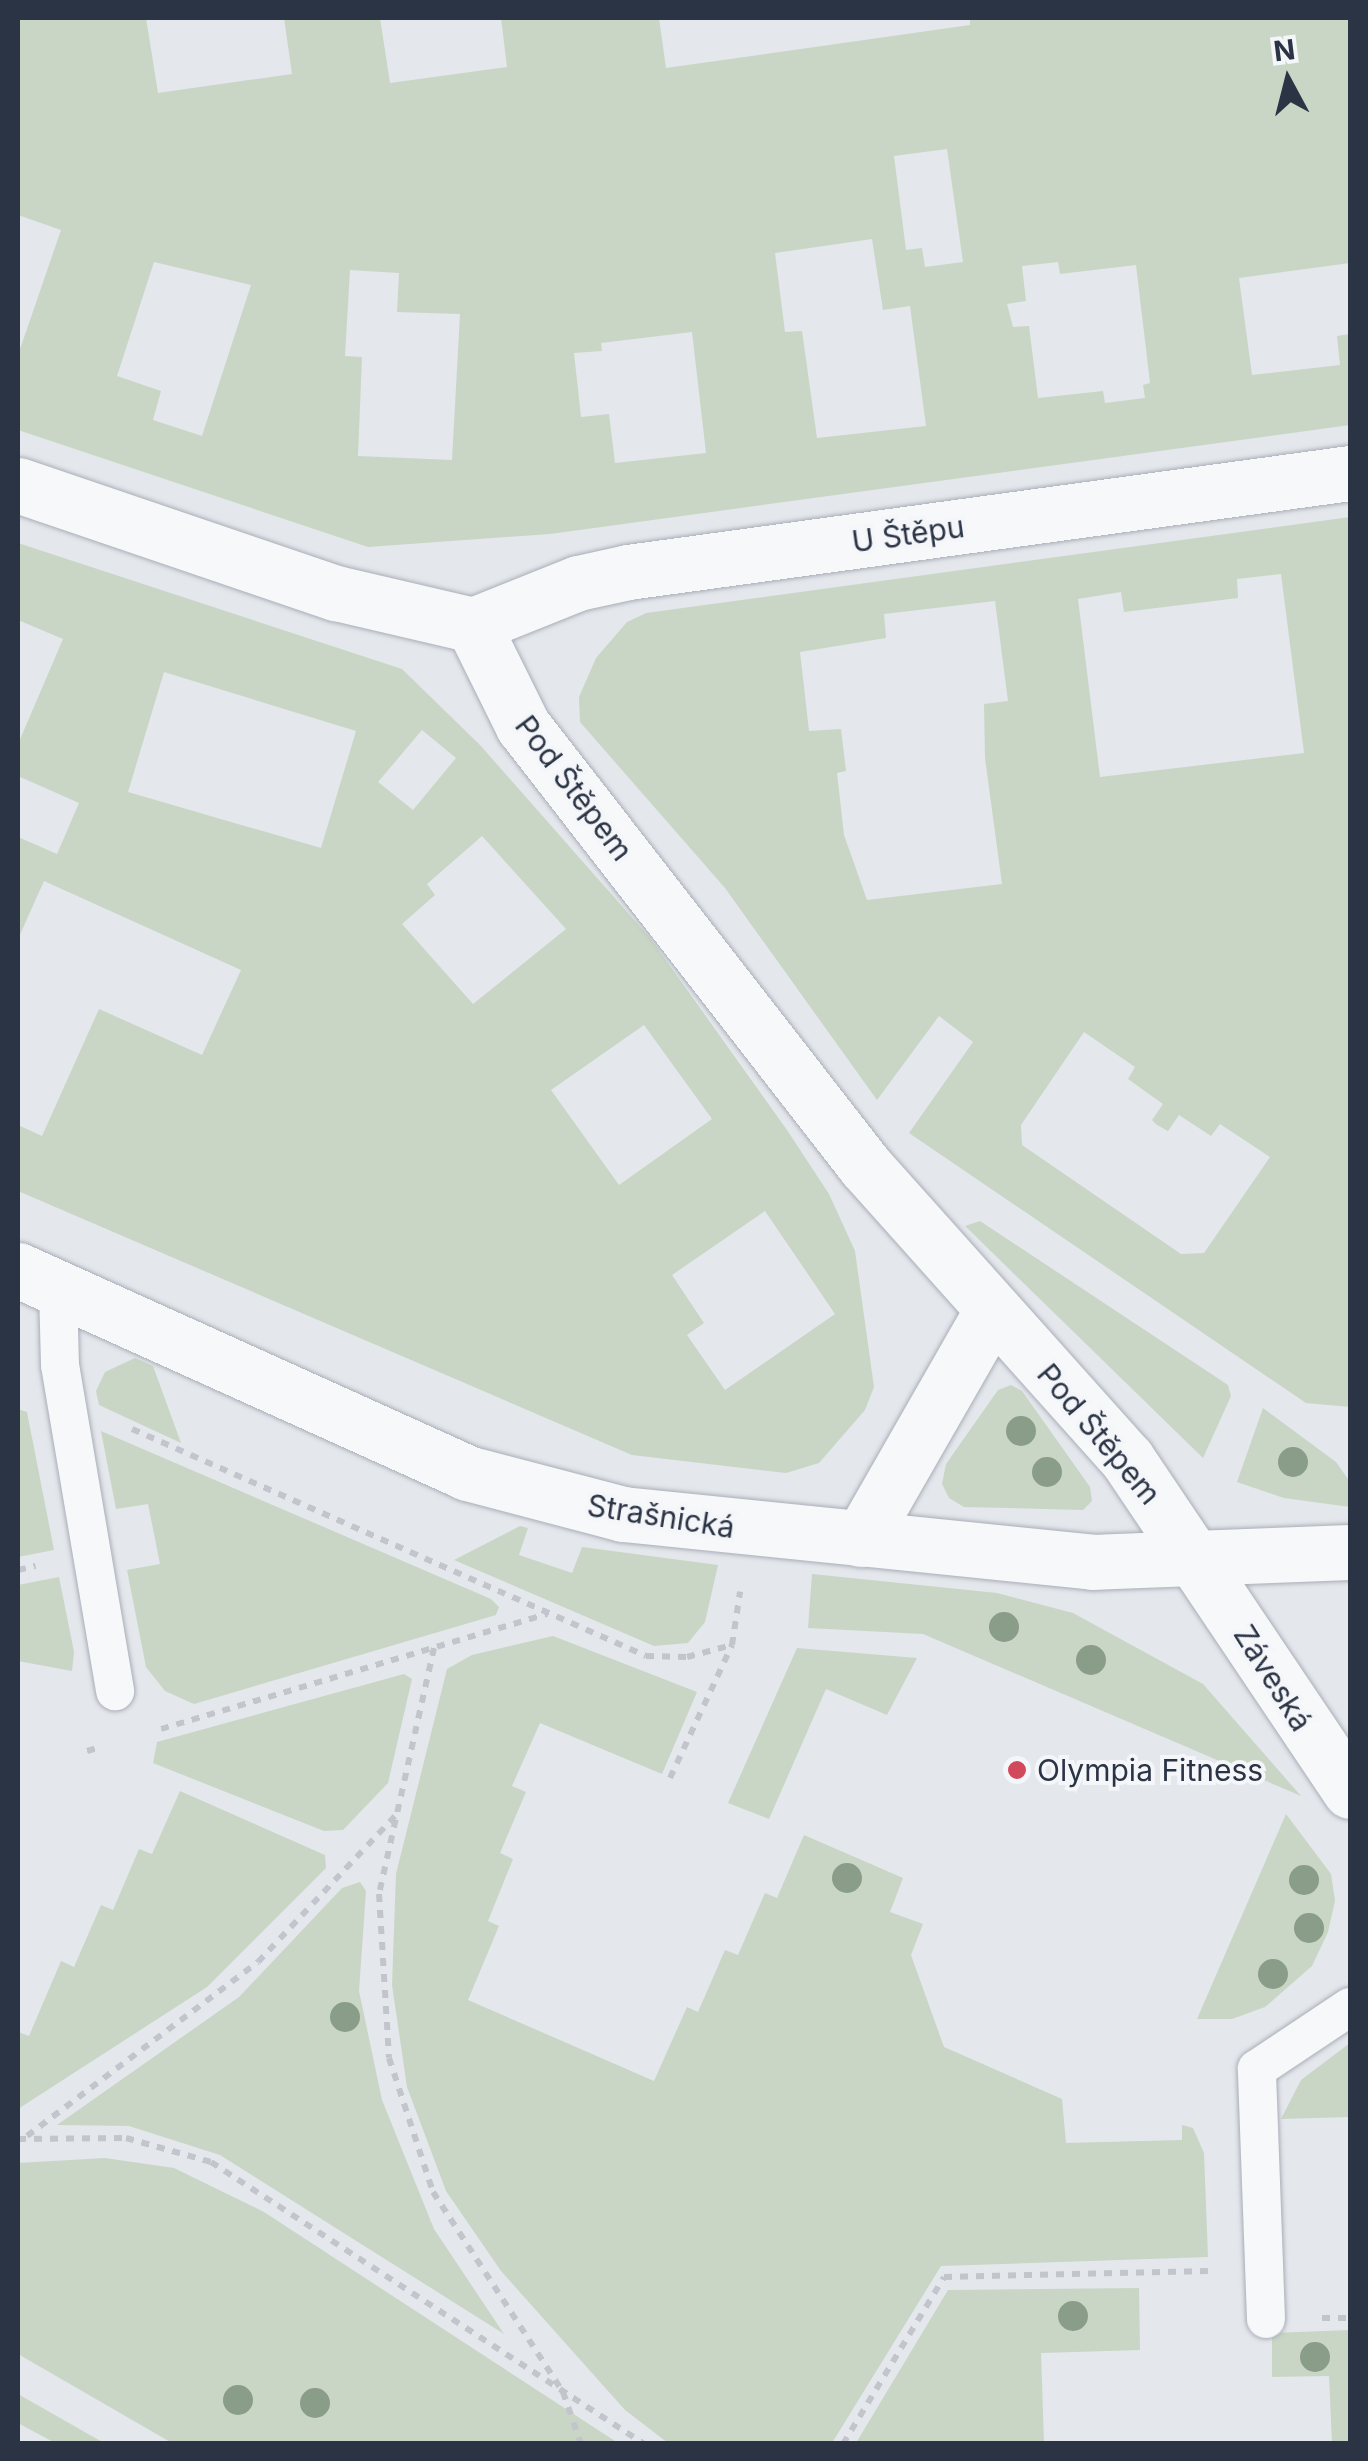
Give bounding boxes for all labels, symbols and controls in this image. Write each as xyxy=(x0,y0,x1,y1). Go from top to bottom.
north arrow xyxy=(1238,30,1338,130)
text: N xyxy=(1272,32,1297,68)
street label: U Štěpu xyxy=(849,508,967,560)
street label: Pod Štěpem xyxy=(508,708,640,868)
street label: Pod Štěpem xyxy=(1030,1356,1168,1512)
street label: Strašnická xyxy=(585,1487,737,1545)
street label: Záveská xyxy=(1226,1618,1320,1738)
place label: Olympia Fitness xyxy=(1037,1752,1263,1788)
marker: Olympia Fitness xyxy=(1006,1759,1028,1781)

